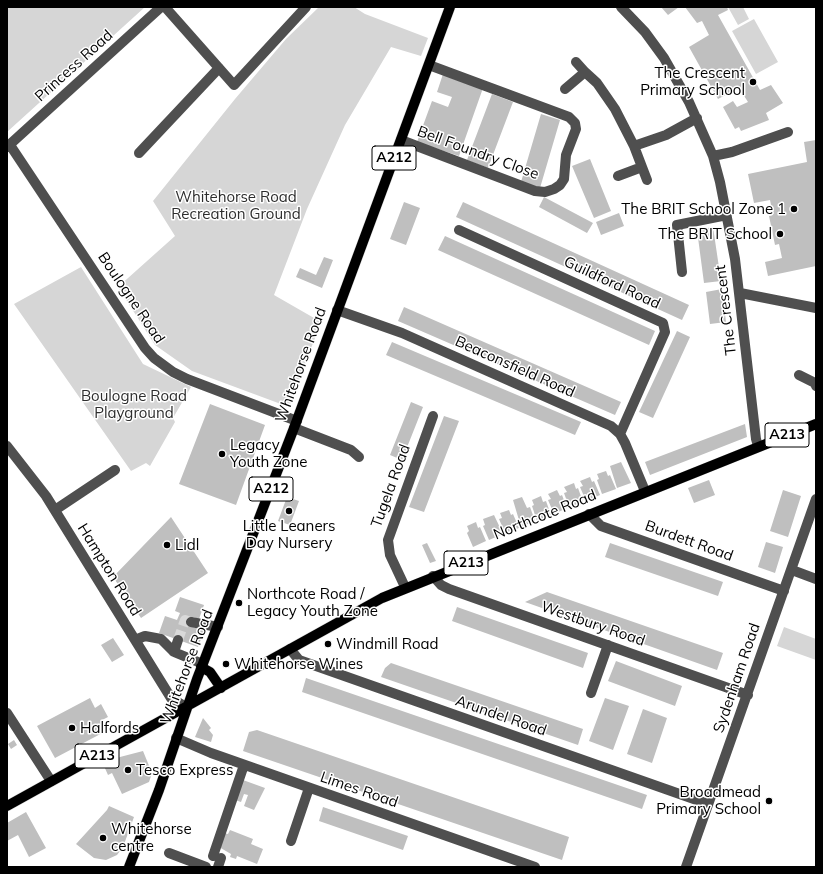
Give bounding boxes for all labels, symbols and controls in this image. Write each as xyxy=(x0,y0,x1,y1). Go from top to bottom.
street label: Princess Road xyxy=(31,26,117,106)
place label: The Crescent Primary School xyxy=(640,64,745,99)
marker: The Crescent Primary School xyxy=(748,77,758,87)
street label: Bell Foundry Close xyxy=(415,123,541,183)
road number: A212 xyxy=(372,146,416,170)
park label: Whitehorse Road Recreation Ground xyxy=(171,188,301,223)
place label: The BRIT School Zone 1 xyxy=(621,200,786,218)
marker: The BRIT School Zone 1 xyxy=(789,204,799,214)
place label: The BRIT School xyxy=(658,225,772,243)
marker: The BRIT School xyxy=(775,229,785,239)
street label: Boulogne Road xyxy=(94,249,168,347)
street label: Guildford Road xyxy=(561,253,663,313)
street label: The Crescent xyxy=(712,264,740,356)
street label: Whitehorse Road xyxy=(272,305,330,425)
street label: Beaconsfield Road xyxy=(452,332,578,402)
park label: Boulogne Road Playground xyxy=(81,387,187,422)
road number: A213 xyxy=(765,423,809,447)
place label: Legacy Youth Zone xyxy=(230,436,307,471)
street label: Tugela Road xyxy=(368,442,414,530)
marker: Legacy Youth Zone xyxy=(217,449,227,459)
road number: A212 xyxy=(249,477,293,501)
street label: Northcote Road xyxy=(491,486,599,544)
marker: Little Leaners Day Nursery xyxy=(284,506,294,516)
place label: Little Leaners Day Nursery xyxy=(243,517,335,552)
street label: Burdett Road xyxy=(643,517,735,565)
street label: Hampton Road xyxy=(73,520,145,620)
place label: Lidl xyxy=(175,536,199,554)
marker: Lidl xyxy=(162,540,172,550)
road number: A213 xyxy=(444,551,488,575)
place label: Northcote Road / Legacy Youth Zone xyxy=(247,585,378,620)
marker: Northcote Road / Legacy Youth Zone xyxy=(234,598,244,608)
street label: Westbury Road xyxy=(539,598,647,650)
street label: Whitehorse Road xyxy=(157,607,217,727)
street label: Sydenham Road xyxy=(710,621,764,735)
place label: Windmill Road xyxy=(336,635,439,653)
marker: Windmill Road xyxy=(323,639,333,649)
place label: Whitehorse Wines xyxy=(234,655,363,673)
marker: Whitehorse Wines xyxy=(221,659,231,669)
street label: Arundel Road xyxy=(453,692,549,740)
place label: Halfords xyxy=(80,719,139,737)
marker: Halfords xyxy=(67,723,77,733)
road number: A213 xyxy=(75,744,119,768)
place label: Tesco Express xyxy=(136,761,234,779)
marker: Tesco Express xyxy=(123,765,133,775)
street label: Limes Road xyxy=(318,768,400,812)
place label: Broadmead Primary School xyxy=(656,783,761,818)
marker: Broadmead Primary School xyxy=(764,796,774,806)
place label: Whitehorse centre xyxy=(111,820,192,855)
marker: Whitehorse centre xyxy=(98,833,108,843)

